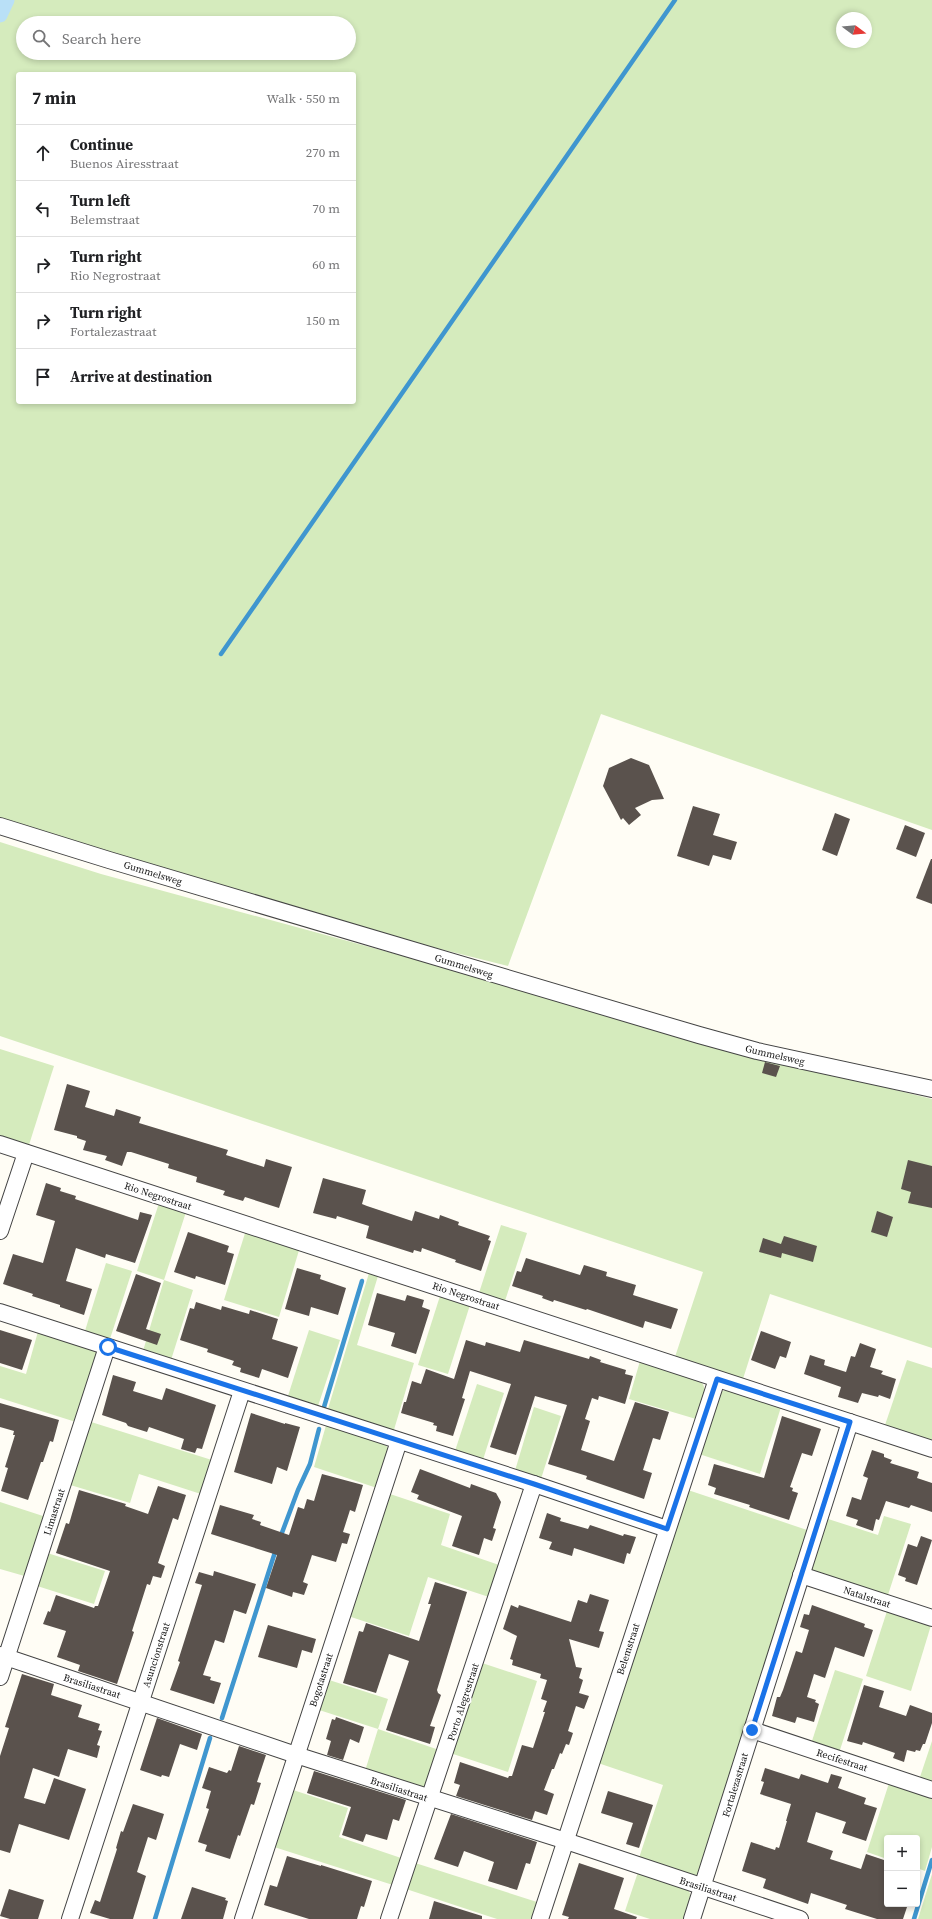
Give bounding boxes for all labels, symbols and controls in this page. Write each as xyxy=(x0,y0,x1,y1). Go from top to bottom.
north arrow xyxy=(836,12,872,48)
search box xyxy=(16,16,356,60)
icon: search xyxy=(30,27,52,49)
text: Search here xyxy=(62,28,141,49)
text: 7 min xyxy=(32,86,76,110)
text: Walk · 550 m xyxy=(267,90,340,107)
text: Continue xyxy=(70,134,133,155)
icon: ahead xyxy=(32,142,54,164)
text: 270 m xyxy=(306,144,340,161)
text: Buenos Airesstraat xyxy=(70,155,179,172)
text: Turn left xyxy=(70,190,130,211)
icon: left xyxy=(32,198,54,220)
text: 70 m xyxy=(312,200,340,217)
text: Belemstraat xyxy=(70,211,140,228)
text: Turn right xyxy=(70,246,142,267)
icon: right xyxy=(32,254,54,276)
text: 60 m xyxy=(312,256,340,273)
text: Rio Negrostraat xyxy=(70,267,160,284)
text: Turn right xyxy=(70,302,142,323)
icon: right xyxy=(32,310,54,332)
text: 150 m xyxy=(306,312,340,329)
text: Fortalezastraat xyxy=(70,323,156,340)
icon: arrive xyxy=(32,366,54,388)
text: Arrive at destination xyxy=(70,366,212,387)
street label: Gummelsweg xyxy=(122,858,184,888)
street label: Gummelsweg xyxy=(433,951,495,981)
street label: Gummelsweg xyxy=(744,1042,806,1068)
street label: Rio Negrostraat xyxy=(123,1179,194,1213)
street label: Rio Negrostraat xyxy=(431,1279,502,1313)
route start xyxy=(99,1338,117,1356)
street label: Limastraat xyxy=(40,1486,68,1537)
street label: Natalstraat xyxy=(842,1583,893,1611)
street label: Asuncionstraat xyxy=(139,1620,173,1689)
street label: Belemstraat xyxy=(614,1621,643,1676)
street label: Bogotastraat xyxy=(306,1651,336,1709)
street label: Porto Alegrestraat xyxy=(444,1661,482,1743)
street label: Brasiliastraat xyxy=(62,1671,123,1702)
route end xyxy=(743,1721,761,1739)
street label: Recifestraat xyxy=(815,1746,870,1775)
street label: Fortalezastraat xyxy=(719,1751,751,1819)
street label: Brasiliastraat xyxy=(369,1774,430,1805)
map controls xyxy=(884,1835,920,1907)
button: + xyxy=(884,1835,920,1871)
button: − xyxy=(884,1871,920,1907)
street label: Brasiliastraat xyxy=(678,1874,739,1905)

